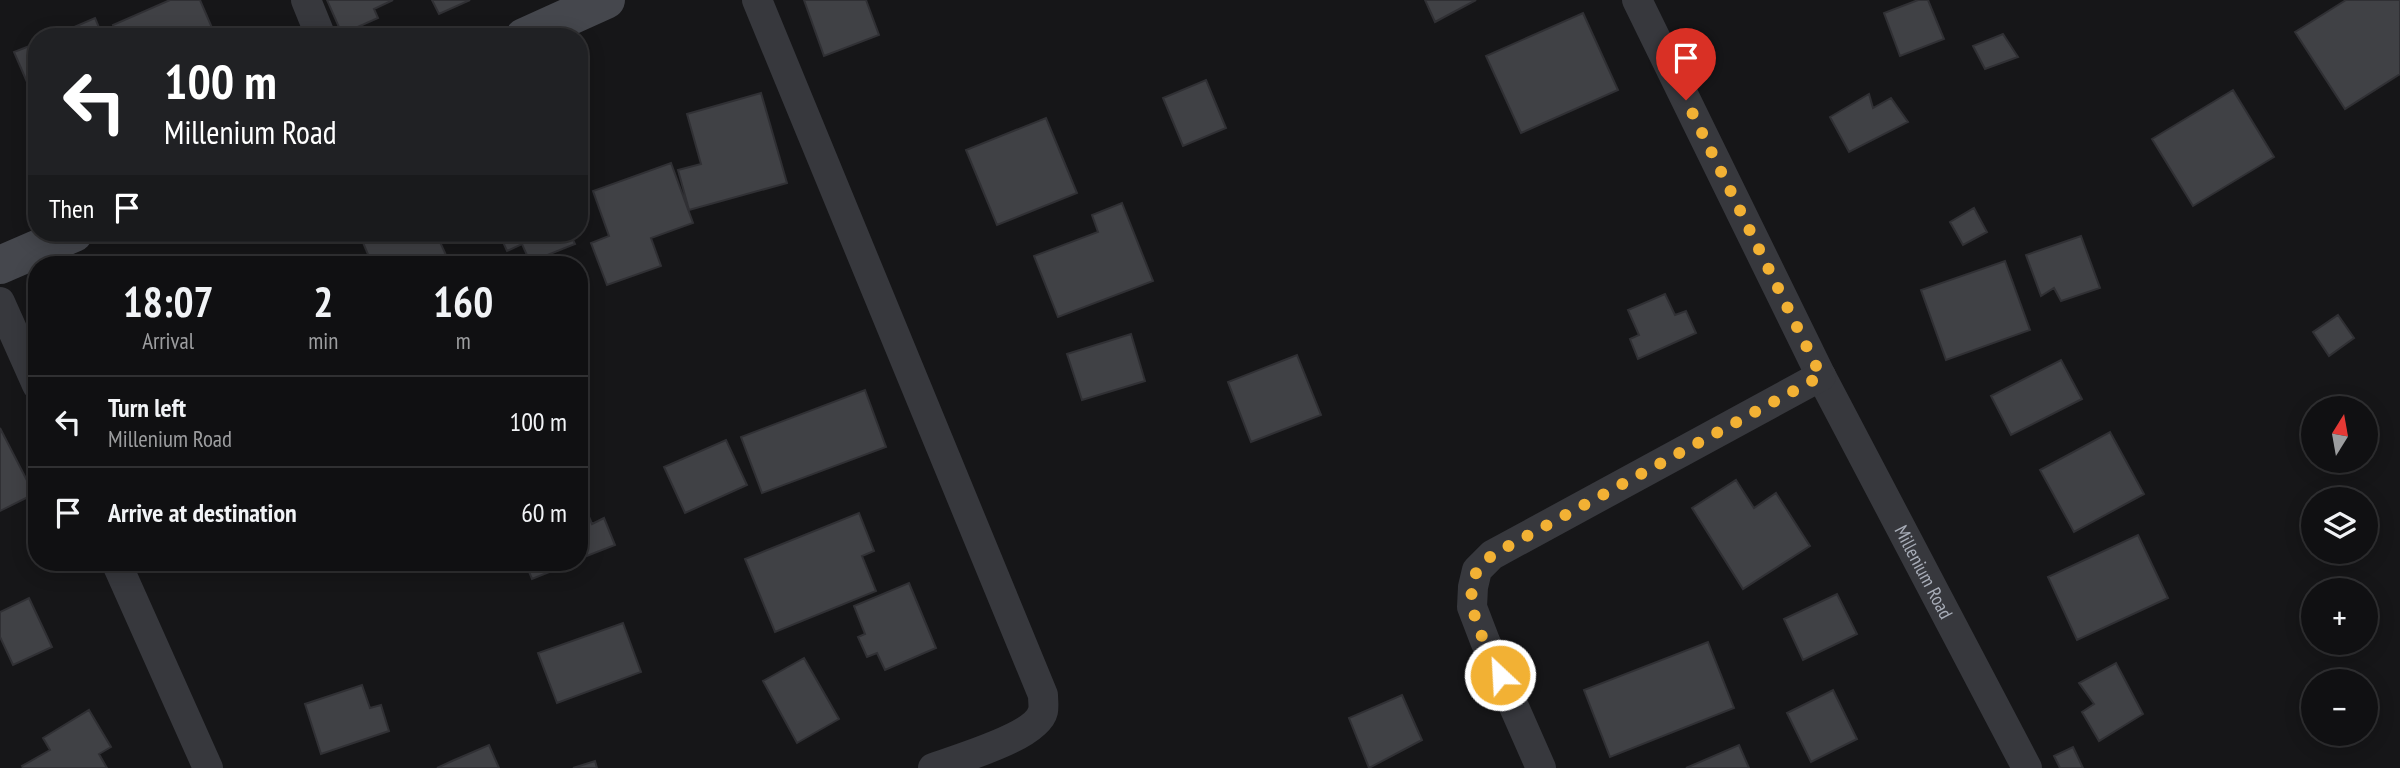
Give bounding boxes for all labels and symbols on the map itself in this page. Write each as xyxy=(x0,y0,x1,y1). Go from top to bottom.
pin xyxy=(1656,28,1716,100)
north arrow xyxy=(2301,396,2378,472)
street label: Millenium Road xyxy=(1890,521,1958,623)
position arrow xyxy=(1463,638,1537,712)

